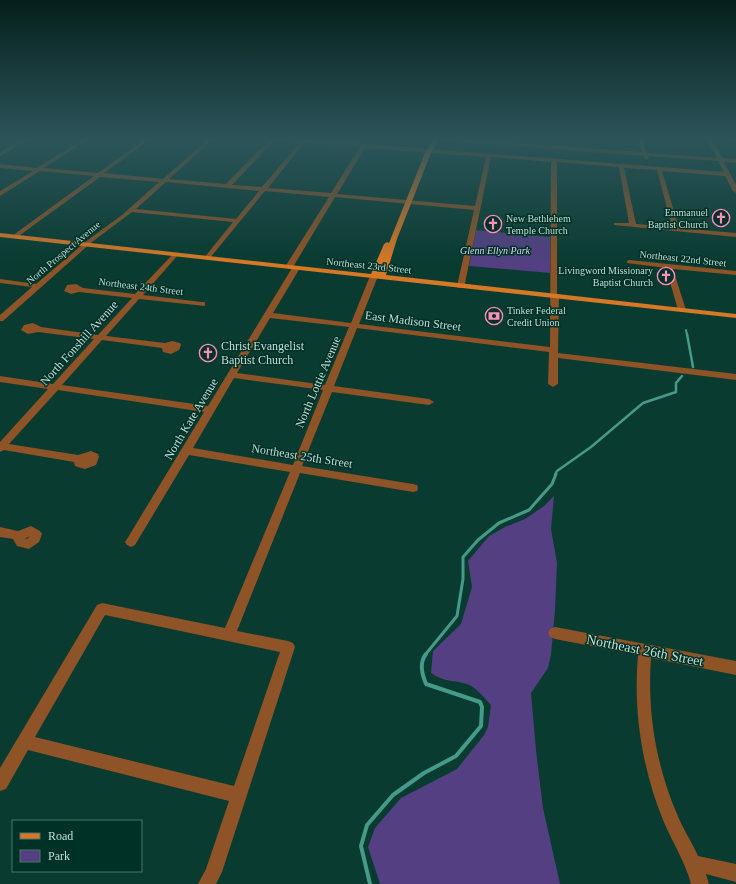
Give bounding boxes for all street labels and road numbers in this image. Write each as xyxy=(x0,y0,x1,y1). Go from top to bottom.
street label: North Prospect Avenue xyxy=(24,218,103,286)
street label: Northeast 22nd Street xyxy=(639,248,727,269)
street label: Northeast 23rd Street xyxy=(326,256,412,275)
street label: Northeast 24th Street xyxy=(98,276,184,297)
street label: North Fonshill Avenue xyxy=(37,298,121,388)
street label: East Madison Street xyxy=(364,308,462,334)
street label: North Lottie Avenue xyxy=(292,334,344,430)
street label: North Kate Avenue xyxy=(161,376,221,462)
street label: Northeast 25th Street xyxy=(251,441,354,471)
street label: Northeast 26th Street xyxy=(585,632,705,669)

